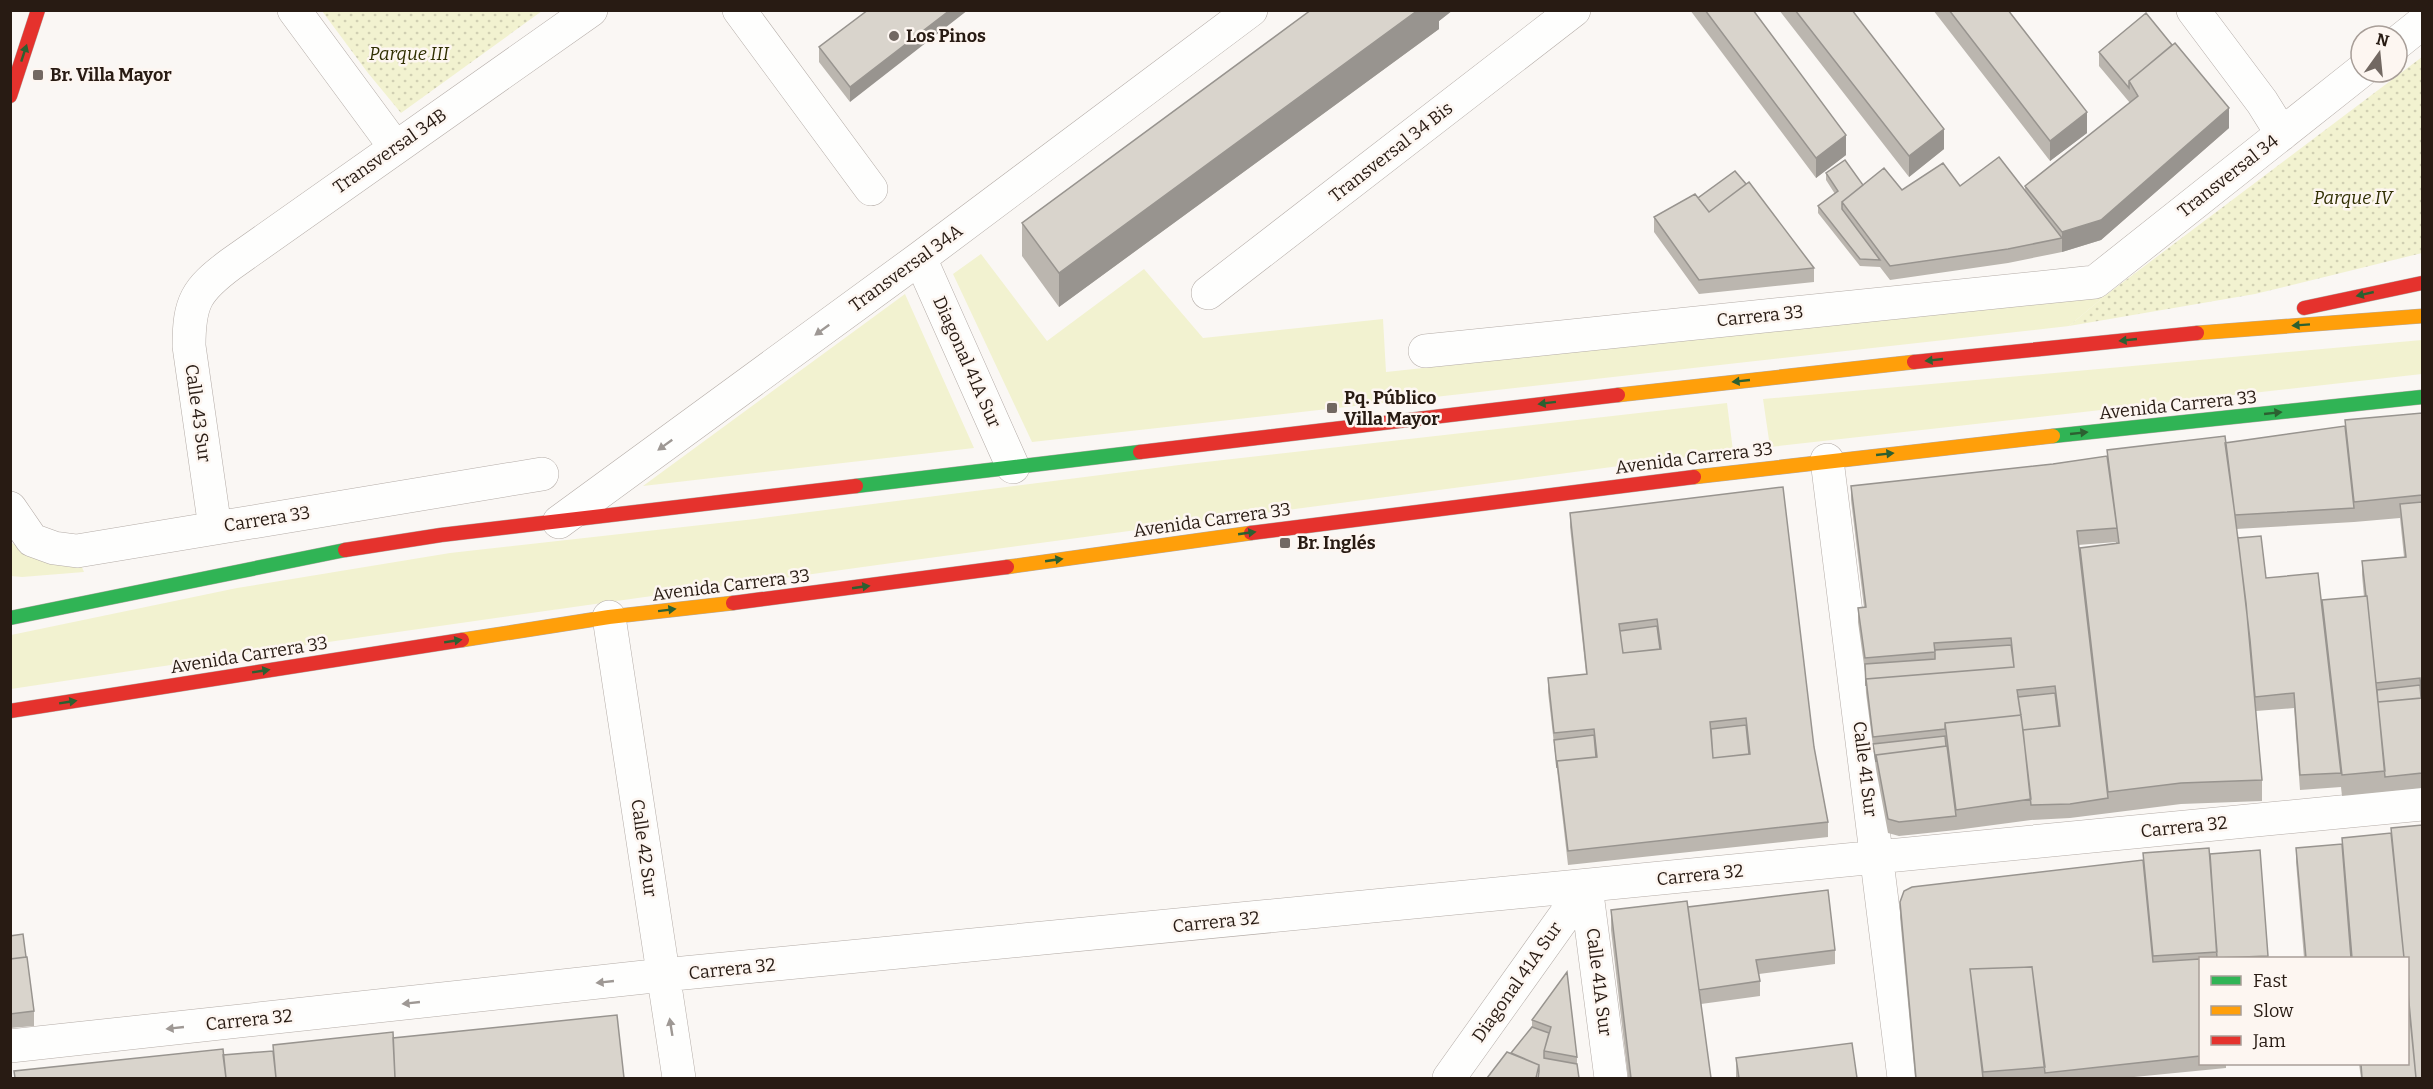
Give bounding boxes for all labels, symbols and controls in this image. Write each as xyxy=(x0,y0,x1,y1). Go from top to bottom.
north arrow xyxy=(2349,24,2409,84)
place label: Los Pinos xyxy=(906,25,986,47)
marker: Los Pinos xyxy=(887,29,901,43)
text: N xyxy=(2374,29,2391,51)
park label: Parque III xyxy=(369,43,450,65)
one-way arrow xyxy=(20,44,29,62)
place label: Br. Villa Mayor xyxy=(50,64,172,86)
marker: Br. Villa Mayor xyxy=(31,68,45,82)
street label: Transversal 34 Bis xyxy=(1325,97,1457,207)
street label: Transversal 34B xyxy=(329,104,451,198)
street label: Transversal 34 xyxy=(2173,130,2283,222)
park label: Parque IV xyxy=(2313,187,2394,209)
street label: Transversal 34A xyxy=(845,219,967,316)
one-way arrow xyxy=(2356,290,2374,300)
street label: Diagonal 41A Sur xyxy=(928,293,1006,431)
street label: Carrera 33 xyxy=(1715,301,1805,331)
one-way arrow xyxy=(2292,320,2311,330)
one-way arrow xyxy=(814,323,829,335)
one-way arrow xyxy=(2119,335,2138,345)
one-way arrow xyxy=(1925,355,1944,364)
street label: Calle 43 Sur xyxy=(180,363,216,464)
one-way arrow xyxy=(1731,376,1750,385)
street label: Avenida Carrera 33 xyxy=(2098,386,2258,424)
place label: Pq. Público Villa Mayor xyxy=(1344,387,1440,430)
one-way arrow xyxy=(1537,399,1556,408)
marker: Pq. Público Villa Mayor xyxy=(1325,401,1339,415)
one-way arrow xyxy=(2264,408,2283,417)
one-way arrow xyxy=(2070,428,2089,438)
street label: Avenida Carrera 33 xyxy=(1614,437,1774,479)
one-way arrow xyxy=(657,439,673,451)
one-way arrow xyxy=(1876,449,1895,458)
street label: Avenida Carrera 33 xyxy=(1132,498,1292,542)
street label: Carrera 33 xyxy=(222,501,312,537)
one-way arrow xyxy=(1238,529,1257,538)
place label: Br. Inglés xyxy=(1297,532,1376,554)
marker: Br. Inglés xyxy=(1278,536,1292,550)
one-way arrow xyxy=(1045,556,1064,565)
street label: Avenida Carrera 33 xyxy=(651,564,811,606)
one-way arrow xyxy=(851,583,870,592)
one-way arrow xyxy=(658,605,677,615)
street label: Avenida Carrera 33 xyxy=(169,632,329,678)
one-way arrow xyxy=(444,636,463,645)
one-way arrow xyxy=(251,666,270,675)
one-way arrow xyxy=(59,697,78,706)
street label: Calle 41 Sur xyxy=(1848,720,1882,818)
street label: Calle 42 Sur xyxy=(626,798,662,898)
street label: Carrera 32 xyxy=(2140,812,2228,842)
street label: Carrera 32 xyxy=(1656,860,1744,890)
street label: Carrera 32 xyxy=(1172,907,1260,937)
street label: Diagonal 41A Sur xyxy=(1467,918,1567,1046)
street label: Calle 41A Sur xyxy=(1581,927,1617,1037)
street label: Carrera 32 xyxy=(688,954,776,984)
legend xyxy=(2199,957,2409,1065)
text: Fast xyxy=(2253,970,2288,992)
one-way arrow xyxy=(595,977,614,987)
one-way arrow xyxy=(401,998,420,1008)
text: Slow xyxy=(2253,1000,2294,1022)
street label: Carrera 32 xyxy=(205,1005,293,1035)
one-way arrow xyxy=(666,1017,675,1036)
one-way arrow xyxy=(166,1023,185,1033)
text: Jam xyxy=(2252,1030,2286,1052)

